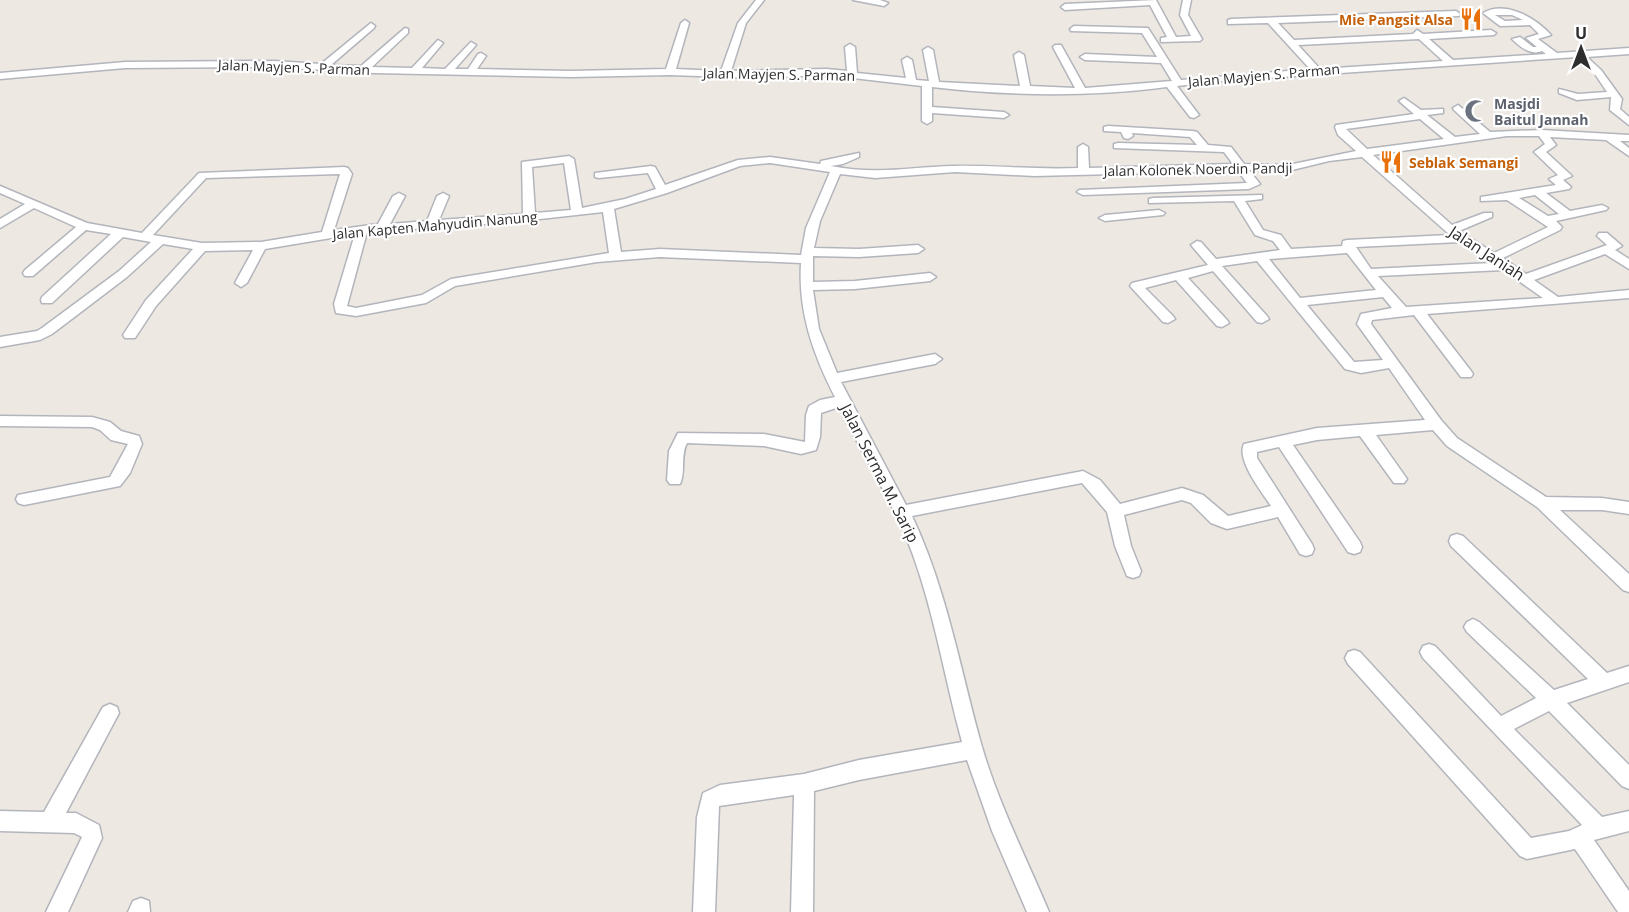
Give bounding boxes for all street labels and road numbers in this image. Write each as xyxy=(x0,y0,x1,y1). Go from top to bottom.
street label: Jalan Mayjen S. Parman xyxy=(216,55,370,79)
street label: Jalan Mayjen S. Parman xyxy=(1185,59,1341,91)
street label: Jalan Mayjen S. Parman xyxy=(701,63,855,85)
street label: Jalan Kolonek Noerdin Pandji xyxy=(1101,158,1293,180)
street label: Jalan Kapten Mahyudin Nanung xyxy=(330,207,539,244)
street label: Jalan Janiah xyxy=(1443,219,1529,286)
street label: Jalan Serma M. Sarip xyxy=(835,398,925,546)

